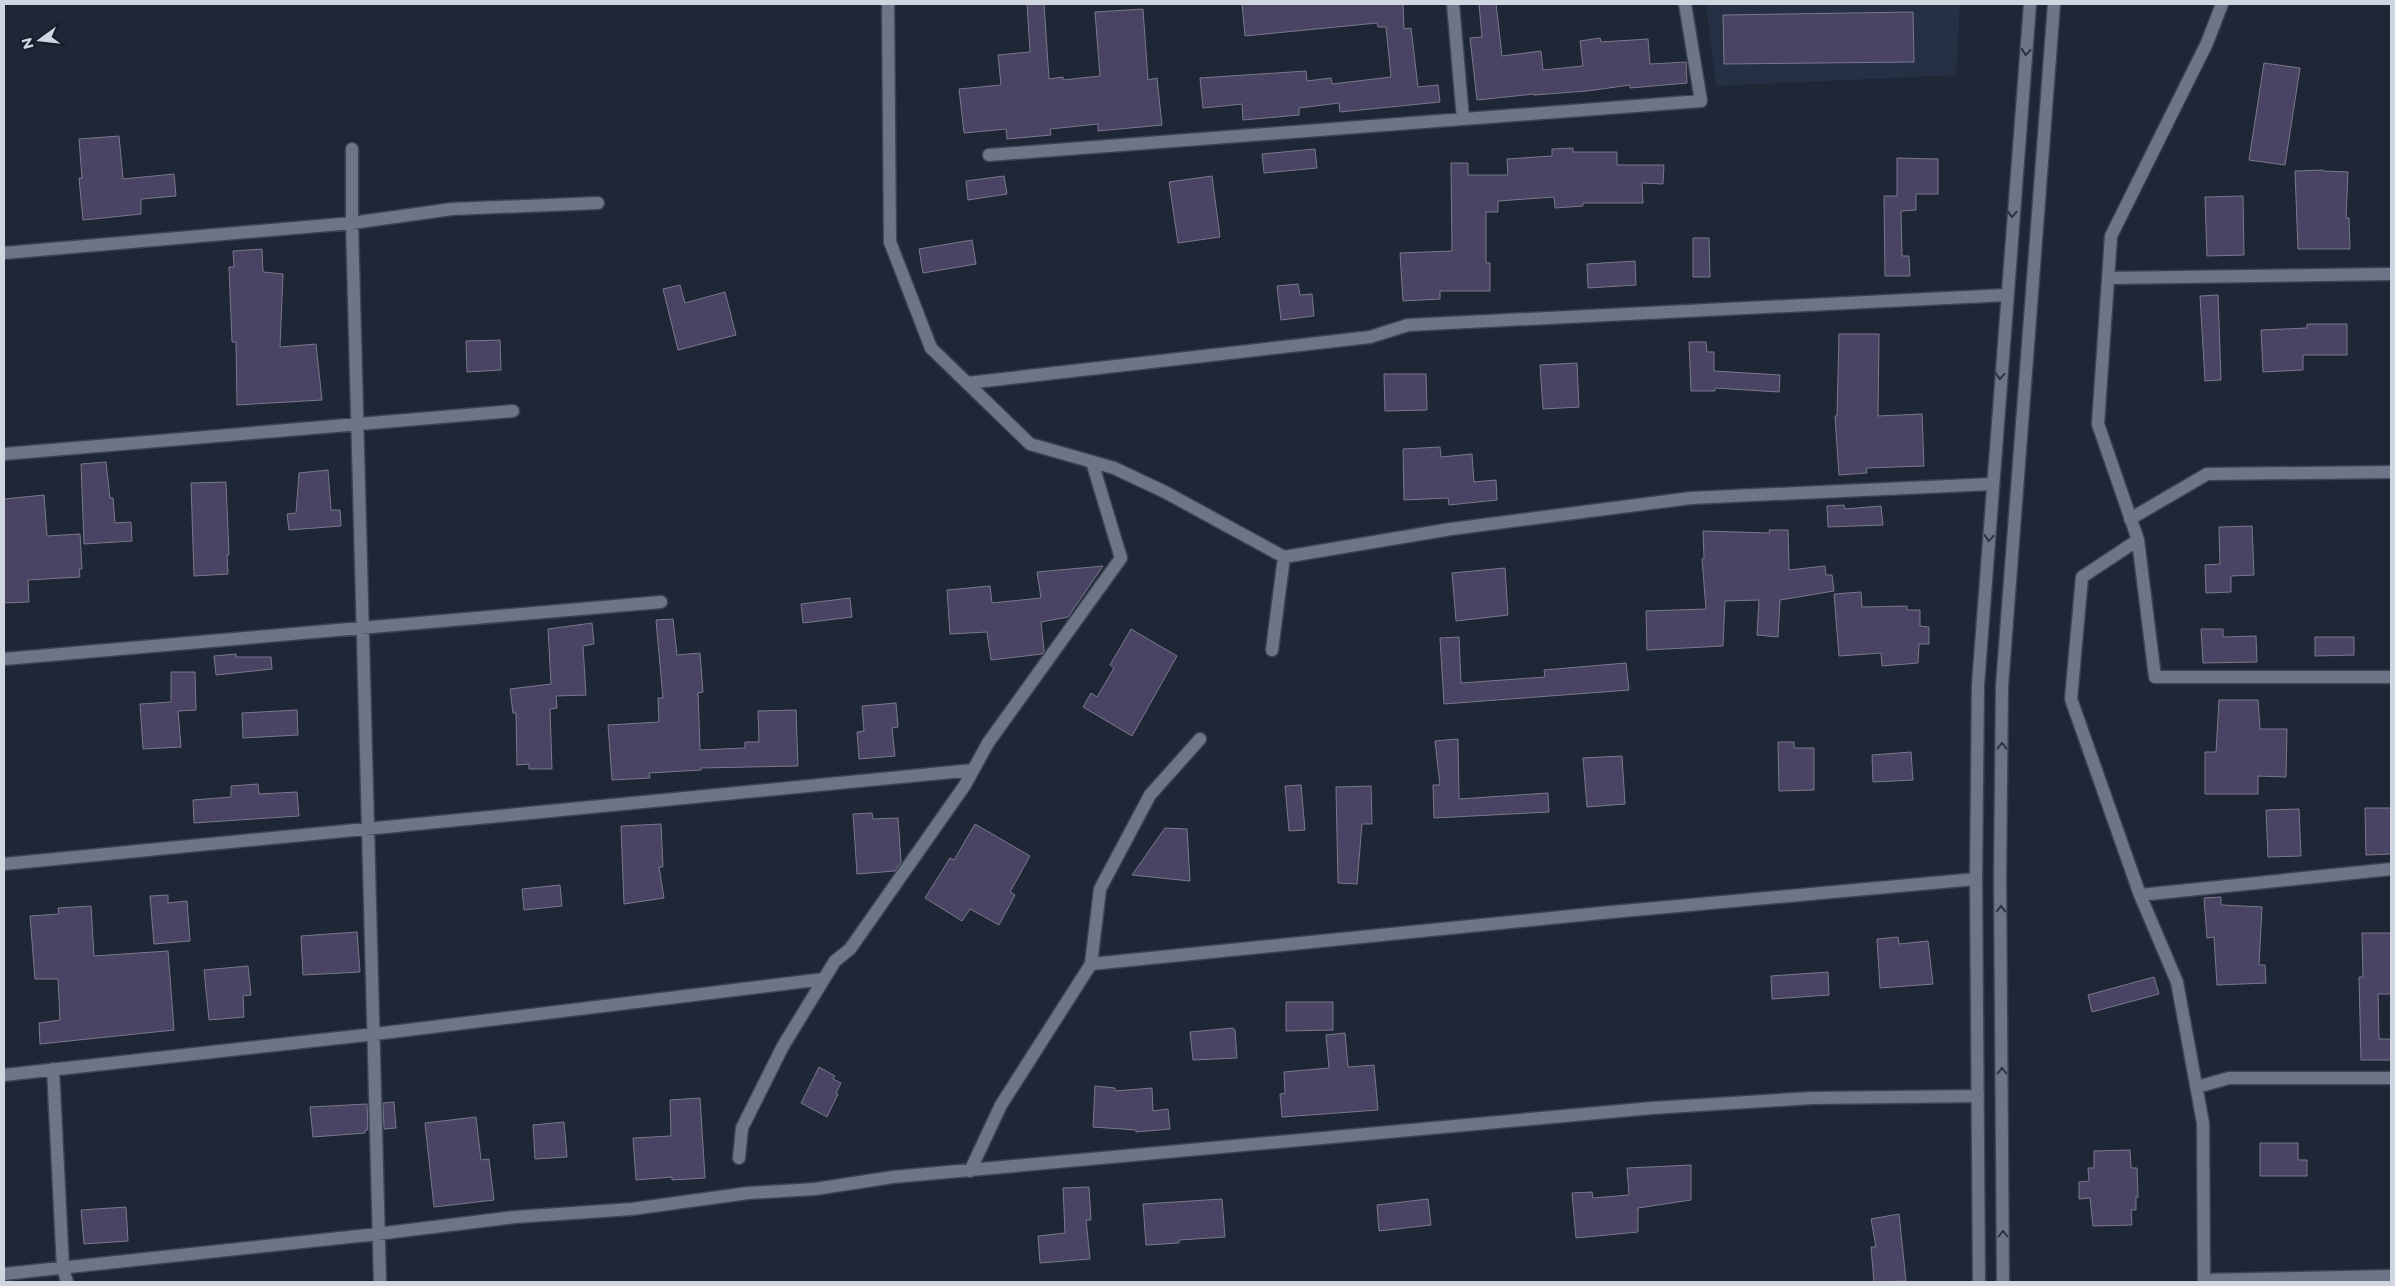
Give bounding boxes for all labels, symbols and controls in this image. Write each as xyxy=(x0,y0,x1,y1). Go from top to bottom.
north arrow xyxy=(15,15,65,65)
text: N xyxy=(17,36,38,51)
one-way arrow xyxy=(2020,49,2031,57)
one-way arrow xyxy=(2007,211,2018,219)
one-way arrow xyxy=(1995,373,2006,381)
one-way arrow xyxy=(1983,535,1994,543)
one-way arrow xyxy=(1997,742,2007,750)
one-way arrow xyxy=(1996,904,2006,912)
one-way arrow xyxy=(1997,1067,2007,1074)
one-way arrow xyxy=(1998,1229,2008,1237)

